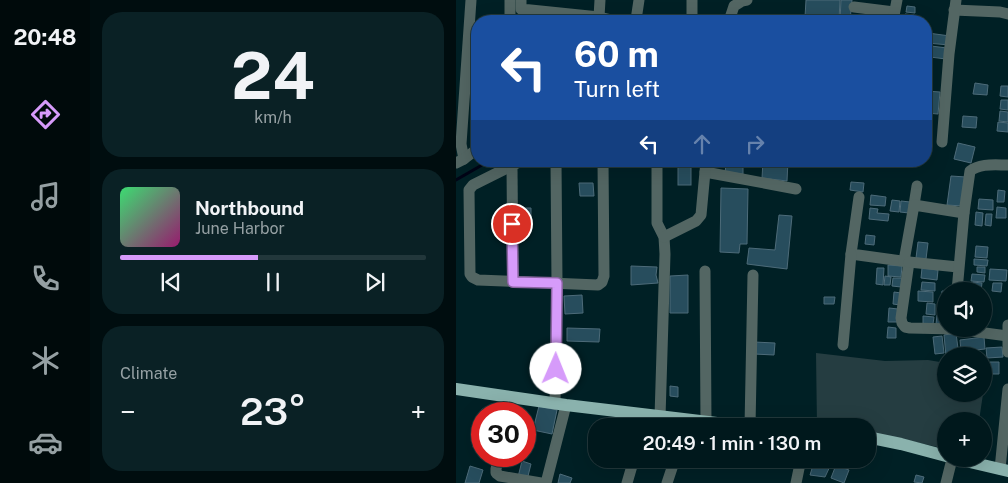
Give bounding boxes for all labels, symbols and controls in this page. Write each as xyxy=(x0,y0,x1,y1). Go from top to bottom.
text: 20:48 xyxy=(13,24,77,50)
text: 60 m xyxy=(574,34,659,75)
icon: left xyxy=(491,35,556,100)
text: 24 xyxy=(231,37,315,114)
text: Turn left xyxy=(574,76,660,102)
icon: directions xyxy=(28,97,63,132)
text: km/h xyxy=(254,108,292,127)
icon: left xyxy=(635,130,663,158)
icon: ahead xyxy=(688,130,716,158)
icon: right xyxy=(741,130,769,158)
icon: music xyxy=(28,179,63,214)
text: Northbound xyxy=(195,197,304,219)
pin xyxy=(491,203,533,245)
icon: arrive xyxy=(498,210,526,238)
text: June Harbor xyxy=(195,219,285,238)
icon: phone xyxy=(28,261,63,296)
icon: previous xyxy=(157,268,185,296)
icon: pause xyxy=(259,268,287,296)
icon: next xyxy=(361,268,389,296)
map controls xyxy=(937,282,992,467)
button: sound xyxy=(937,282,992,337)
position arrow xyxy=(529,342,581,394)
icon: climate xyxy=(28,343,63,378)
button: layers xyxy=(937,347,992,402)
text: Climate xyxy=(120,364,177,383)
text: 23° xyxy=(240,389,306,434)
text: − xyxy=(120,395,136,428)
text: + xyxy=(410,395,426,428)
speed limit sign: 30 xyxy=(471,402,536,467)
button: + xyxy=(937,412,992,467)
icon: car xyxy=(28,425,63,460)
text: 20:49 · 1 min · 130 m xyxy=(643,432,821,454)

